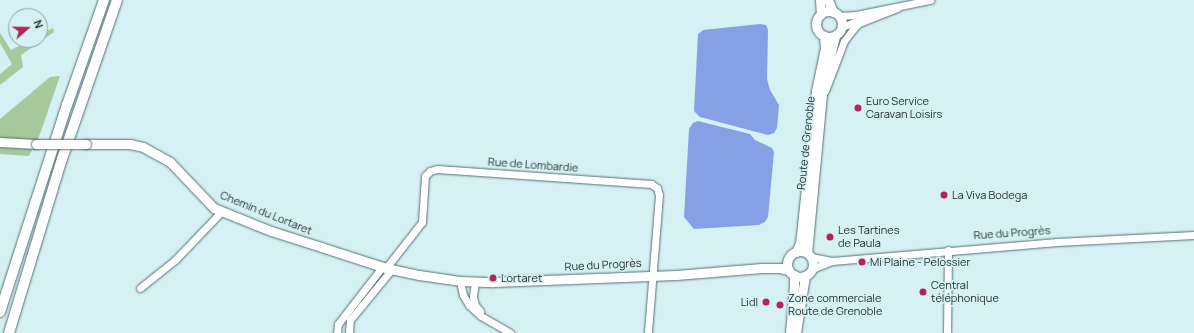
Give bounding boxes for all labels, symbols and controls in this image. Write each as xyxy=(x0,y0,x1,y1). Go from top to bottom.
north arrow xyxy=(8,8,48,48)
text: N xyxy=(30,18,47,30)
street label: Route de Grenoble xyxy=(795,95,817,191)
place label: Euro Service Caravan Loisirs xyxy=(866,95,942,121)
marker: Euro Service Caravan Loisirs xyxy=(853,103,863,113)
street label: Rue de Lombardie xyxy=(487,155,579,175)
place label: La Viva Bodega xyxy=(952,188,1027,202)
street label: Chemin du Lortaret xyxy=(218,189,314,237)
marker: La Viva Bodega xyxy=(939,190,949,200)
place label: Les Tartines de Paula xyxy=(838,224,900,250)
street label: Rue du Progrès xyxy=(973,224,1051,242)
marker: Les Tartines de Paula xyxy=(825,232,835,242)
place label: Mi Plaine - Pelossier xyxy=(870,255,970,269)
street label: Rue du Progrès xyxy=(564,256,642,274)
marker: Mi Plaine - Pelossier xyxy=(857,257,867,267)
place label: Lortaret xyxy=(501,271,542,285)
marker: Lortaret xyxy=(488,273,498,283)
place label: Central téléphonique xyxy=(931,279,999,305)
marker: Central téléphonique xyxy=(918,287,928,297)
place label: Zone commerciale Route de Grenoble xyxy=(788,292,882,318)
place label: Lidl xyxy=(741,295,758,309)
marker: Lidl xyxy=(761,297,771,307)
marker: Zone commerciale Route de Grenoble xyxy=(775,300,785,310)

